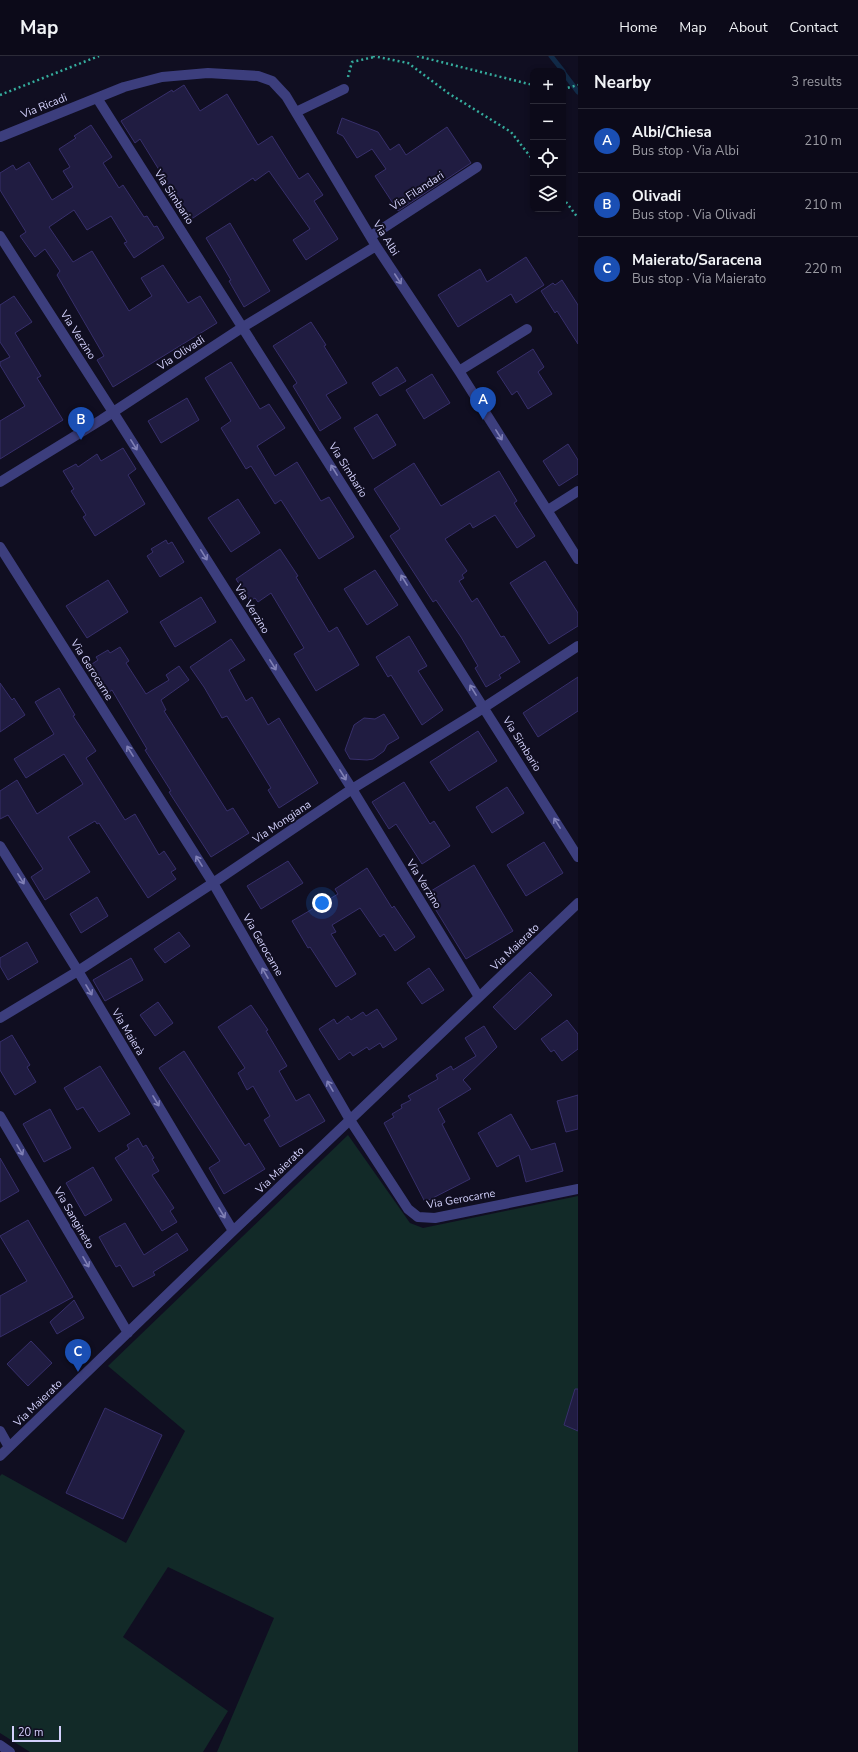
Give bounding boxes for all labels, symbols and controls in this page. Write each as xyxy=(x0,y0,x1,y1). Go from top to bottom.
text: Map xyxy=(20,15,58,41)
text: Home xyxy=(619,18,657,37)
text: Map xyxy=(679,18,707,37)
text: About xyxy=(729,18,768,37)
text: Contact xyxy=(790,18,838,37)
map controls xyxy=(530,68,566,212)
button: + xyxy=(530,68,566,104)
text: Nearby xyxy=(594,71,651,94)
text: 3 results xyxy=(791,73,842,91)
street label: Via Ricadi xyxy=(18,90,69,122)
button: − xyxy=(530,104,566,140)
text: Albi/Chiesa xyxy=(632,122,712,142)
text: A xyxy=(602,132,612,150)
text: 210 m xyxy=(804,132,842,150)
button: locate xyxy=(530,140,566,176)
text: Bus stop · Via Albi xyxy=(632,142,739,160)
street label: Via Simbario xyxy=(150,166,197,227)
street label: Via Filandari xyxy=(386,168,447,215)
button: layers xyxy=(530,176,566,212)
text: Olivadi xyxy=(632,186,681,206)
text: B xyxy=(603,196,611,214)
text: 210 m xyxy=(804,196,842,214)
text: Bus stop · Via Olivadi xyxy=(632,206,756,224)
street label: Via Albi xyxy=(369,217,403,259)
text: Maierato/Saracena xyxy=(632,250,762,270)
text: C xyxy=(603,260,611,278)
text: 220 m xyxy=(804,260,842,278)
text: Bus stop · Via Maierato xyxy=(632,270,766,288)
one-way arrow xyxy=(394,273,402,284)
street label: Via Verzino xyxy=(56,307,99,362)
street label: Via Olivadi xyxy=(154,332,207,374)
pin: A xyxy=(470,387,496,420)
pin: B xyxy=(68,407,94,440)
one-way arrow xyxy=(496,429,504,441)
one-way arrow xyxy=(131,439,139,451)
street label: Via Simbario xyxy=(325,439,371,500)
one-way arrow xyxy=(330,465,338,476)
one-way arrow xyxy=(200,549,208,561)
one-way arrow xyxy=(399,574,407,586)
street label: Via Verzino xyxy=(230,581,273,637)
street label: Via Gerocarne xyxy=(67,636,117,704)
one-way arrow xyxy=(269,659,277,670)
one-way arrow xyxy=(469,684,477,696)
street label: Via Simbario xyxy=(499,713,545,774)
one-way arrow xyxy=(125,746,134,757)
one-way arrow xyxy=(339,769,347,781)
street label: Via Mongiana xyxy=(249,797,314,848)
one-way arrow xyxy=(553,818,562,829)
one-way arrow xyxy=(195,856,203,867)
street label: Via Verzino xyxy=(402,856,445,912)
one-way arrow xyxy=(17,873,25,885)
your location xyxy=(312,893,332,913)
street label: Via Gerocarne xyxy=(239,910,287,979)
street label: Via Maierato xyxy=(487,920,543,975)
one-way arrow xyxy=(261,967,269,979)
one-way arrow xyxy=(85,984,93,996)
street label: Via Maierà xyxy=(108,1005,148,1058)
one-way arrow xyxy=(326,1080,334,1092)
one-way arrow xyxy=(152,1095,160,1107)
street label: Via Maierato xyxy=(252,1143,308,1198)
one-way arrow xyxy=(16,1144,24,1156)
street label: Via Sangineto xyxy=(50,1184,98,1251)
street label: Via Gerocarne xyxy=(424,1186,497,1213)
one-way arrow xyxy=(219,1207,227,1219)
one-way arrow xyxy=(82,1256,90,1268)
pin: C xyxy=(65,1339,91,1372)
street label: Via Maierato xyxy=(10,1376,66,1431)
scale bar xyxy=(12,1724,61,1743)
text: 20 m xyxy=(18,1725,43,1740)

